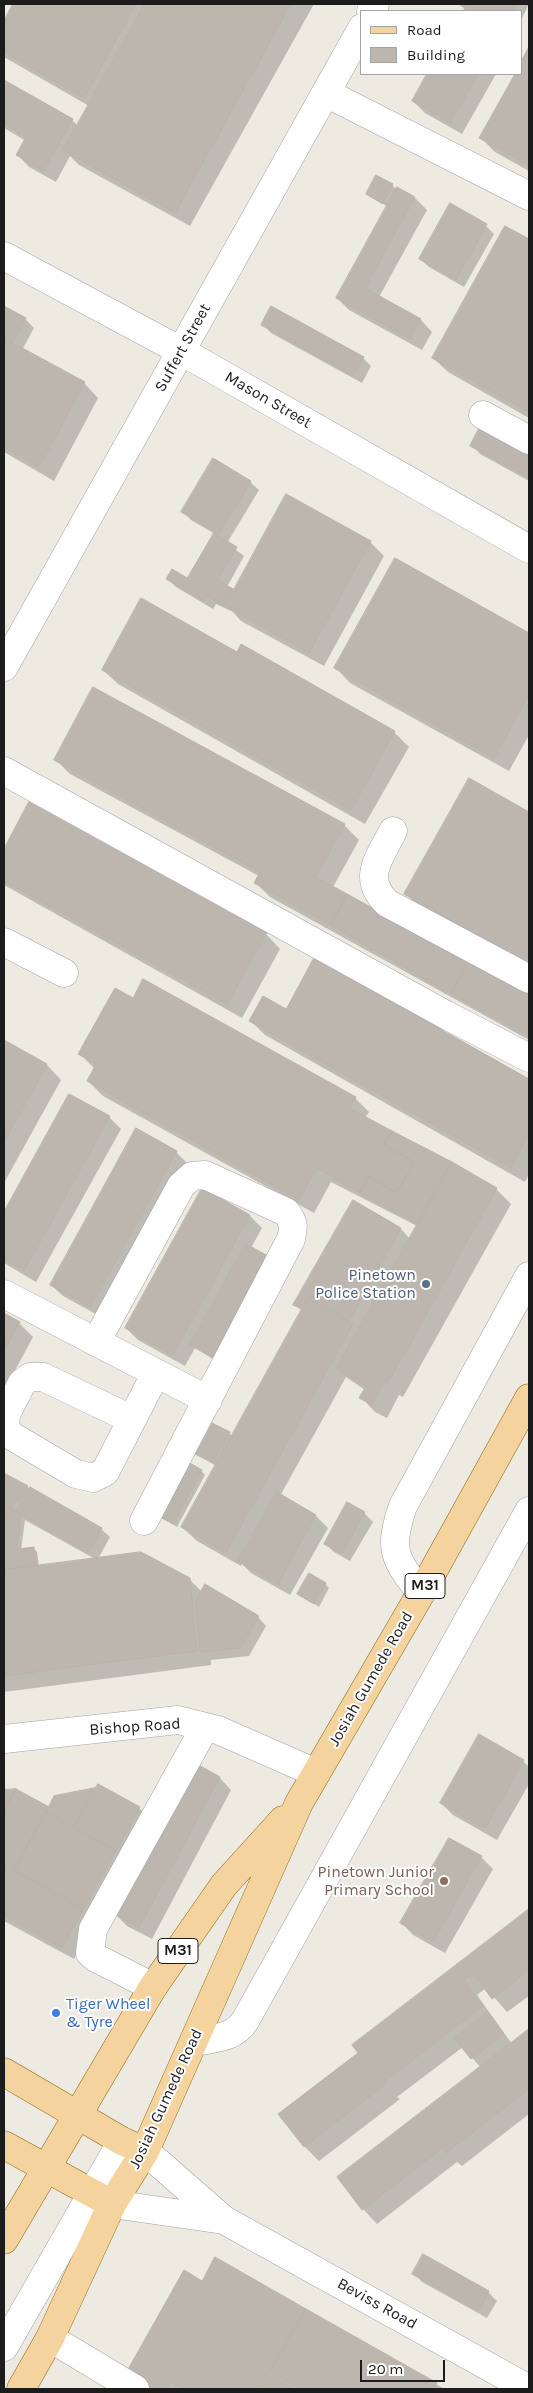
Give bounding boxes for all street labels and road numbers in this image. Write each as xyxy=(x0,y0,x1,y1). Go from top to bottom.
street label: Suffert Street xyxy=(151,300,215,396)
street label: Mason Street xyxy=(221,367,315,433)
road number: M31 xyxy=(405,1574,445,1598)
street label: Josiah Gumede Road xyxy=(325,1608,417,1750)
street label: Bishop Road xyxy=(89,1714,181,1740)
road number: M31 xyxy=(158,1938,198,1964)
street label: Josiah Gumede Road xyxy=(125,2026,207,2172)
street label: Beviss Road xyxy=(334,2274,420,2334)

